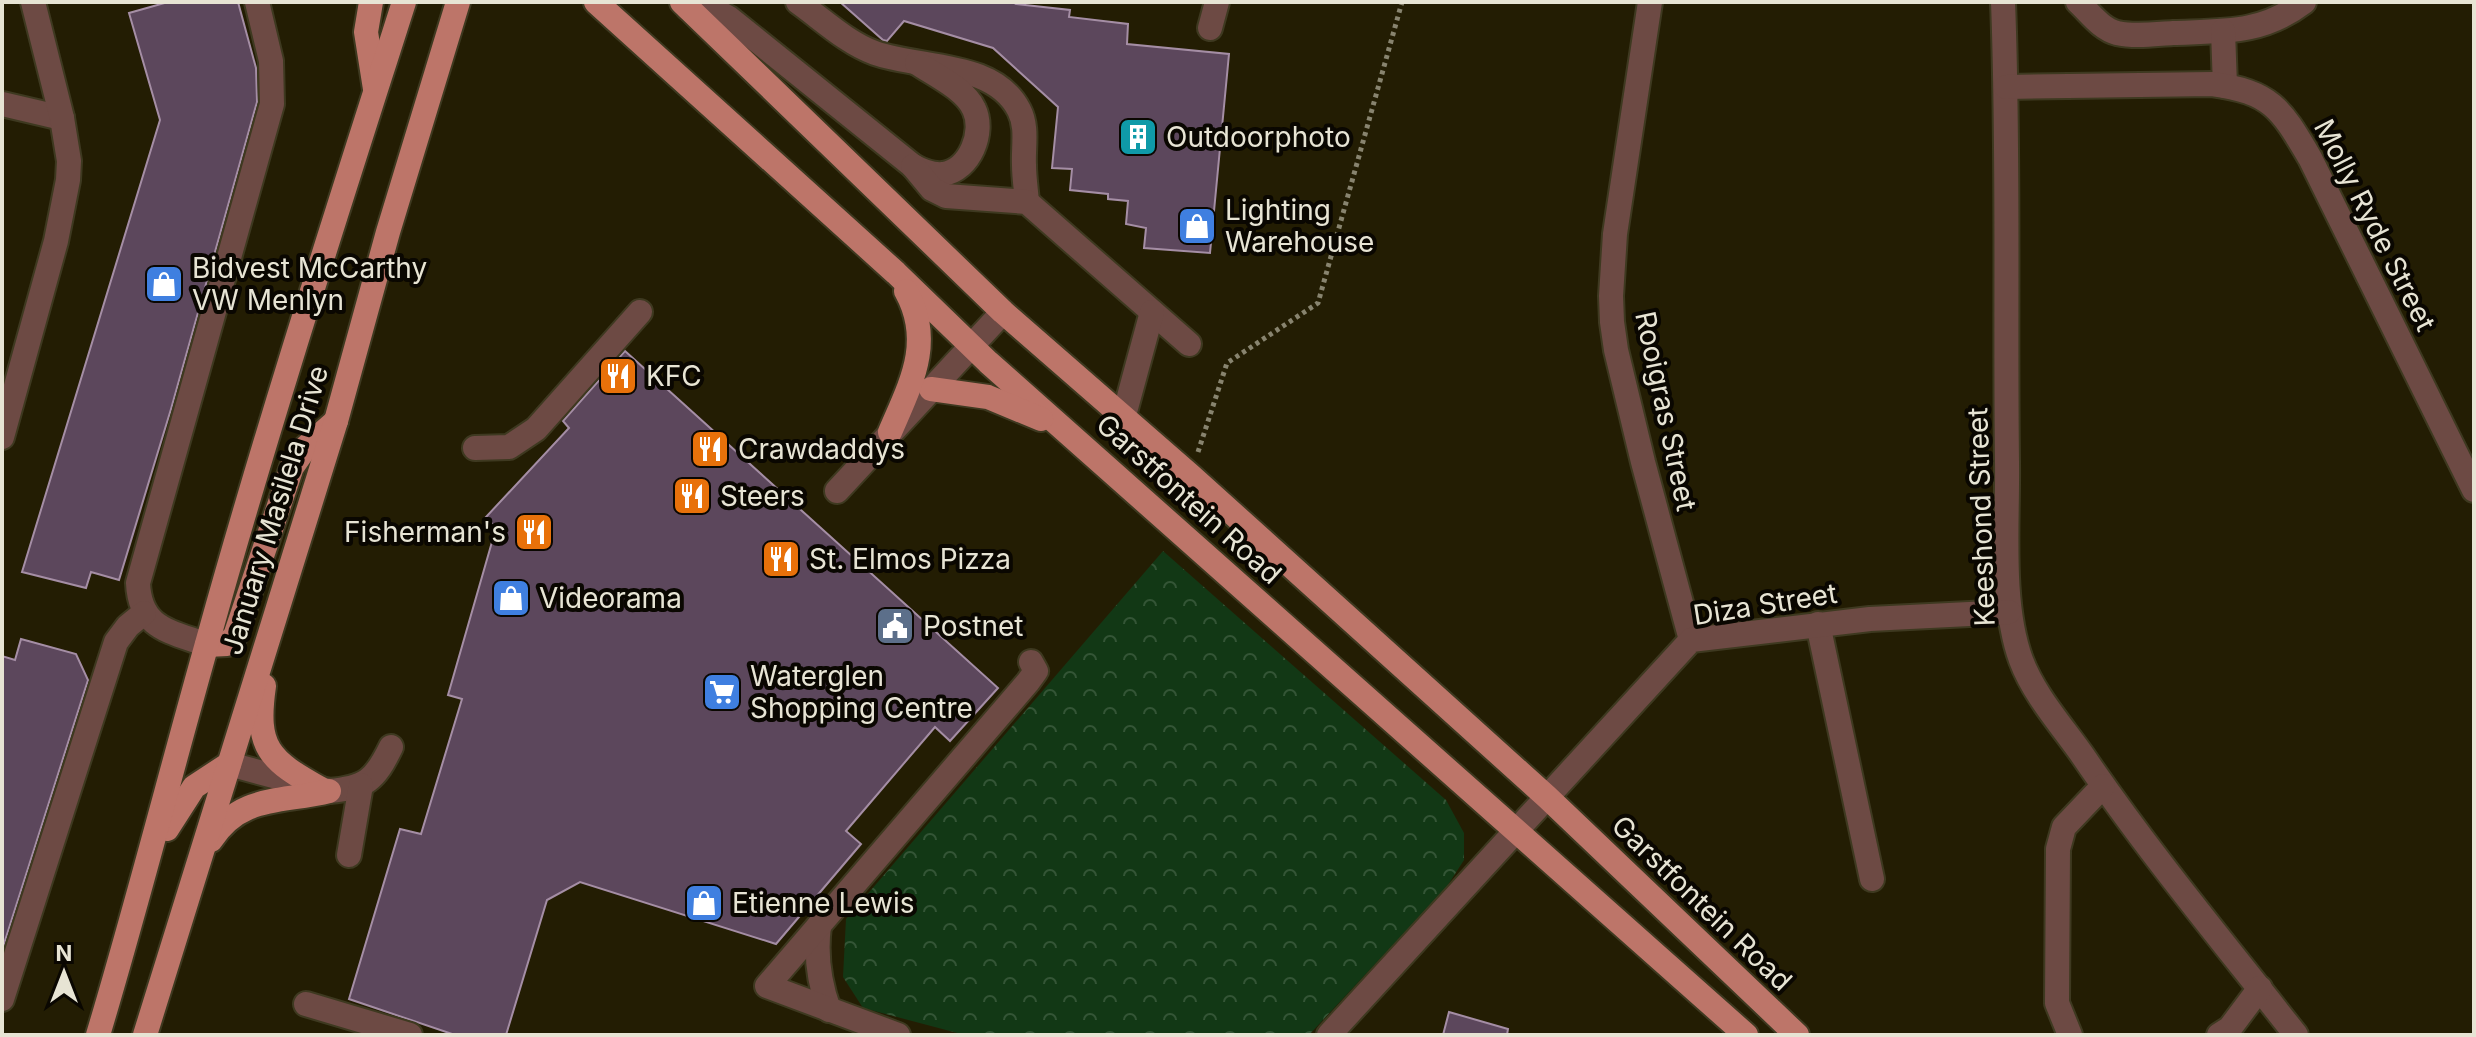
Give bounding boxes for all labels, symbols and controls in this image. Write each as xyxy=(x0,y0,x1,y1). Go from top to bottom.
street label: Molly Ryde Street xyxy=(2307,113,2443,337)
building icon: Outdoorphoto xyxy=(1117,116,1159,158)
place label: Outdoorphoto xyxy=(1166,120,1351,154)
place label: Lighting Warehouse xyxy=(1225,193,1374,259)
shop icon: Lighting Warehouse xyxy=(1176,205,1218,247)
place label: Bidvest McCarthy VW Menlyn xyxy=(192,251,427,317)
shop icon: Bidvest McCarthy VW Menlyn xyxy=(143,263,185,305)
street label: Rooigras Street xyxy=(1628,308,1704,514)
restaurant icon: KFC xyxy=(597,355,639,397)
place label: KFC xyxy=(646,359,702,393)
street label: January Masilela Drive xyxy=(215,361,335,659)
street label: Garstfontein Road xyxy=(1089,407,1289,591)
street label: Keeshond Street xyxy=(1960,407,2002,627)
restaurant icon: Crawdaddys xyxy=(689,428,731,470)
place label: Crawdaddys xyxy=(738,432,905,466)
restaurant icon: Steers xyxy=(671,475,713,517)
place label: Steers xyxy=(720,479,805,513)
restaurant icon: Fisherman's xyxy=(513,511,555,553)
place label: Fisherman's xyxy=(344,515,506,549)
restaurant icon: St. Elmos Pizza xyxy=(760,538,802,580)
place label: St. Elmos Pizza xyxy=(809,542,1011,576)
street label: Diza Street xyxy=(1691,576,1839,632)
shop icon: Videorama xyxy=(490,577,532,619)
place label: Videorama xyxy=(539,581,682,615)
public building icon: Postnet xyxy=(874,605,916,647)
place label: Postnet xyxy=(923,609,1024,643)
place label: Waterglen Shopping Centre xyxy=(750,659,973,725)
supermarket icon: Waterglen Shopping Centre xyxy=(701,671,743,713)
street label: Garstfontein Road xyxy=(1605,808,1799,998)
shop icon: Etienne Lewis xyxy=(683,882,725,924)
place label: Etienne Lewis xyxy=(732,886,915,920)
north arrow xyxy=(24,933,104,1013)
text: N xyxy=(56,940,72,966)

